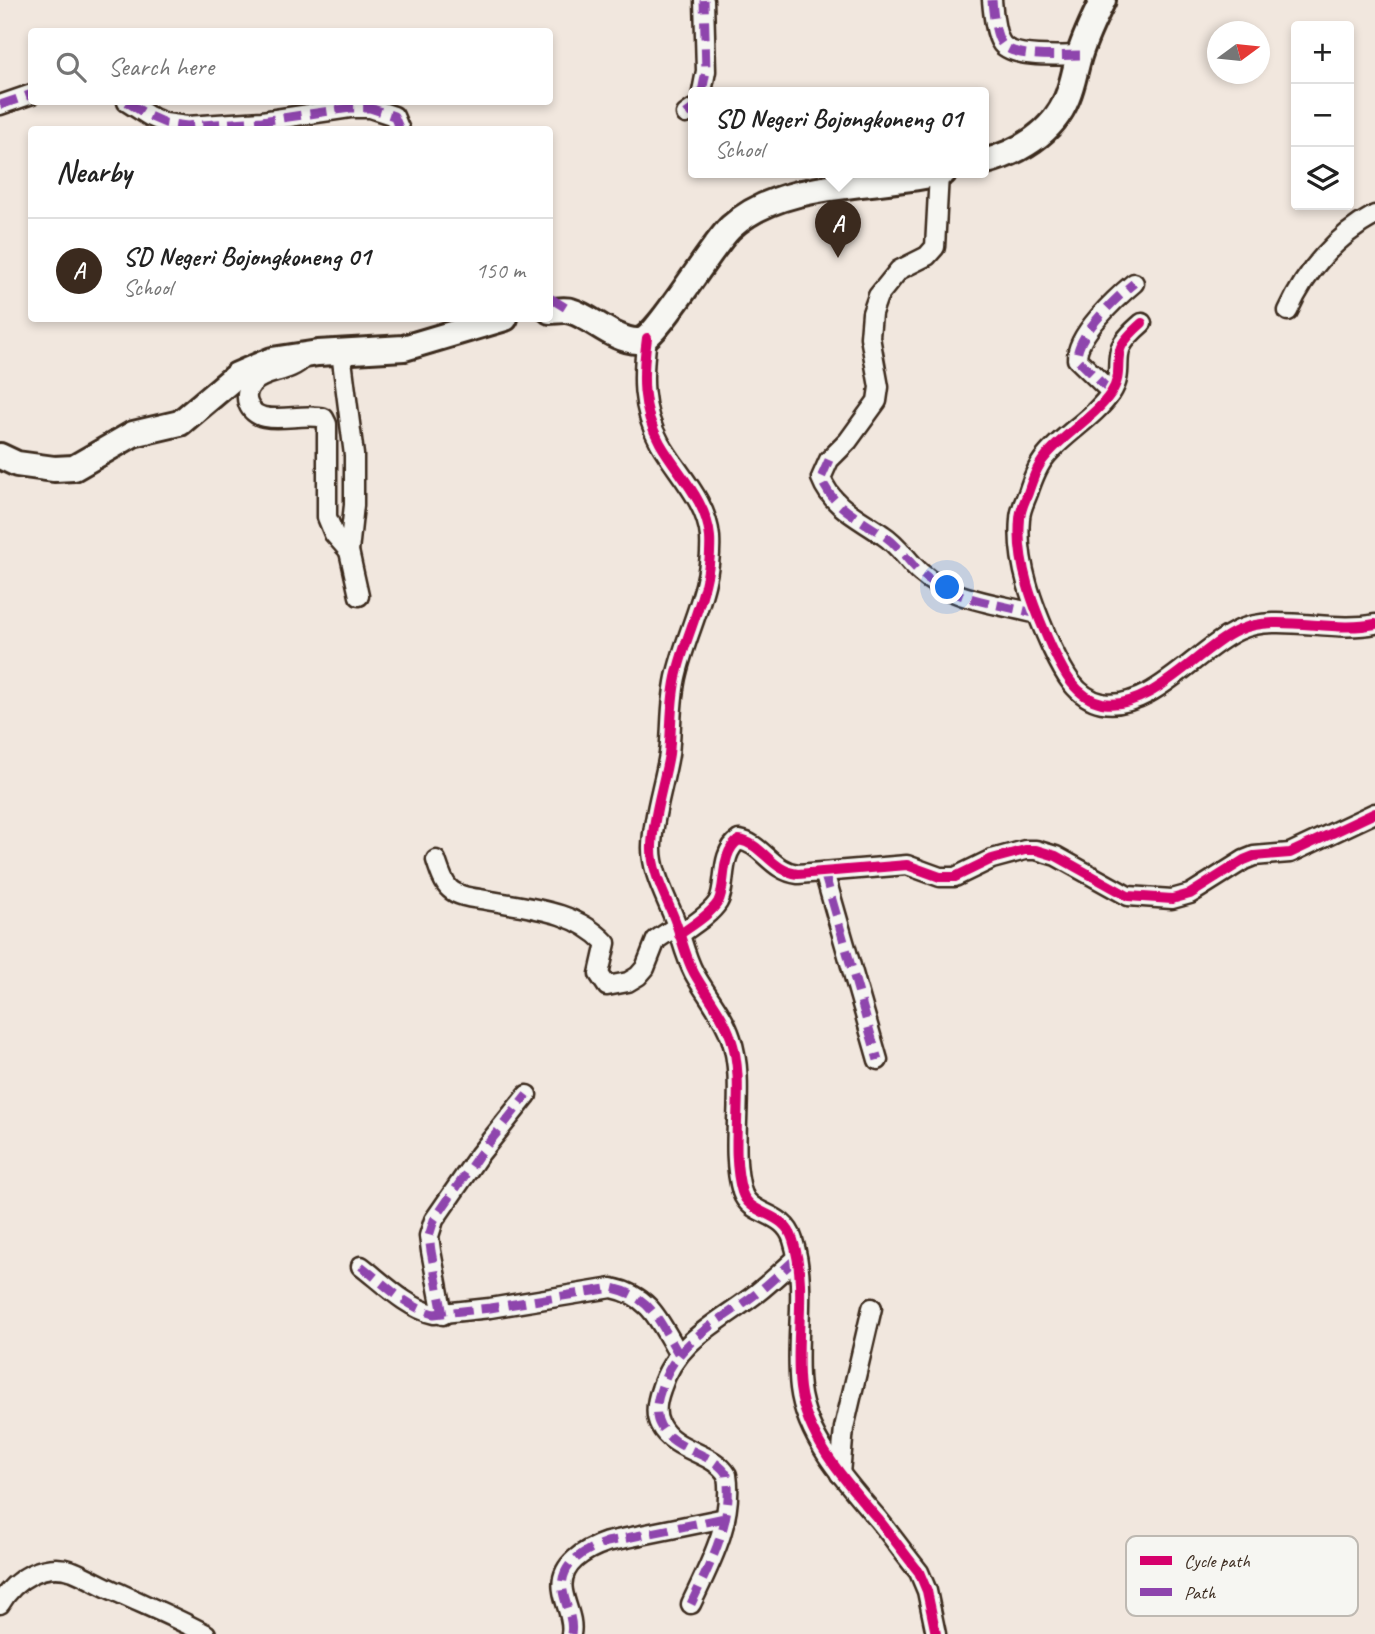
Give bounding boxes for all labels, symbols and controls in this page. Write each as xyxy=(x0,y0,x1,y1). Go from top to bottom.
north arrow xyxy=(1207,21,1270,84)
map controls xyxy=(1291,21,1354,210)
button: + xyxy=(1291,21,1354,84)
search box xyxy=(28,28,553,105)
icon: search xyxy=(52,48,90,86)
text: Search here xyxy=(108,50,214,83)
button: − xyxy=(1291,84,1354,147)
popup xyxy=(688,87,989,178)
text: SD Negeri Bojongkoneng 01 xyxy=(715,102,962,135)
text: School xyxy=(715,135,764,164)
button: layers xyxy=(1291,147,1354,210)
text: Nearby xyxy=(56,153,132,191)
pin: A xyxy=(815,200,861,258)
text: SD Negeri Bojongkoneng 01 xyxy=(123,240,371,273)
text: A xyxy=(73,256,85,285)
text: 150 m xyxy=(476,256,525,285)
text: School xyxy=(123,273,172,302)
your location xyxy=(930,570,964,604)
legend xyxy=(1126,1536,1358,1616)
text: Cycle path xyxy=(1184,1549,1250,1573)
text: Path xyxy=(1184,1581,1217,1605)

